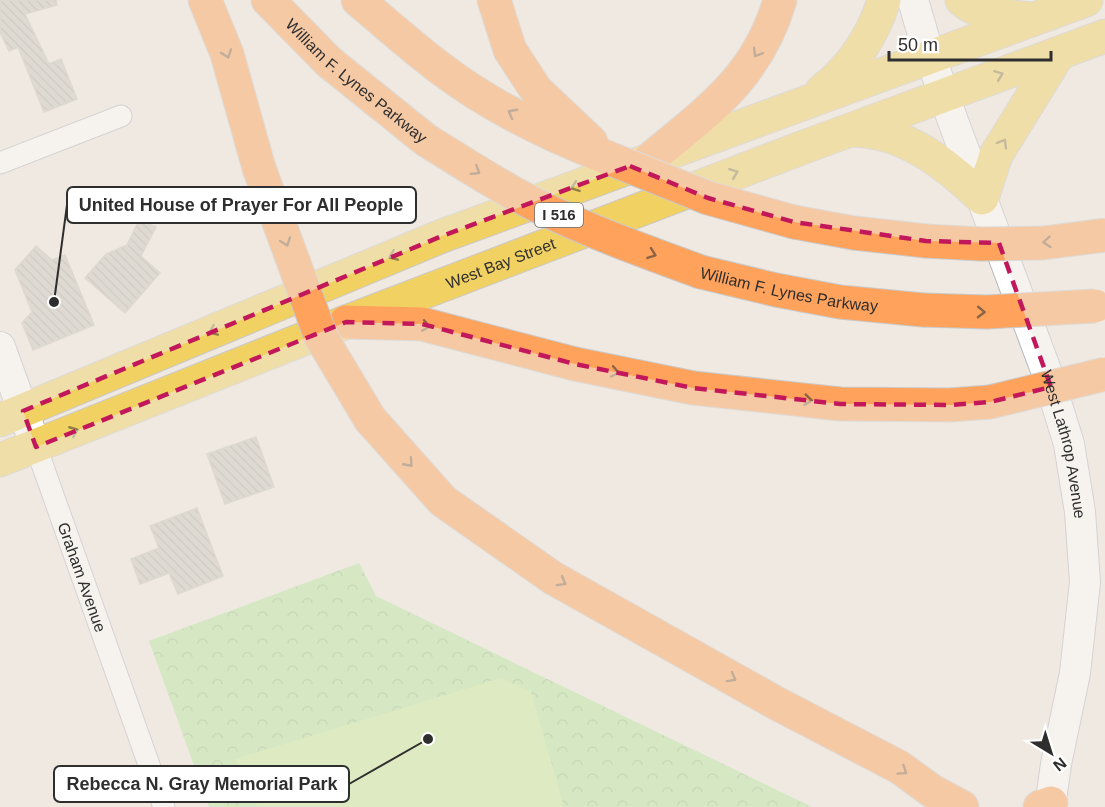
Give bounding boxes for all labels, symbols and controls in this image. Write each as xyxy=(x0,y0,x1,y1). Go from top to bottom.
street label: William F. Lynes Parkway xyxy=(282,15,430,146)
scale bar xyxy=(889,24,1051,62)
text: 50 m xyxy=(898,35,938,55)
one-way arrow xyxy=(753,47,764,57)
one-way arrow xyxy=(219,48,232,59)
one-way arrow xyxy=(994,70,1004,83)
one-way arrow xyxy=(508,109,519,120)
one-way arrow xyxy=(996,139,1007,149)
one-way arrow xyxy=(470,164,480,176)
one-way arrow xyxy=(729,168,739,181)
one-way arrow xyxy=(570,179,581,192)
callout: United House of Prayer For All People xyxy=(67,187,416,223)
text: United House of Prayer For All People xyxy=(79,195,403,215)
road number: I 516 xyxy=(535,203,583,227)
street label: West Bay Street xyxy=(444,235,558,292)
one-way arrow xyxy=(1042,235,1051,248)
one-way arrow xyxy=(279,237,292,247)
one-way arrow xyxy=(647,246,657,259)
one-way arrow xyxy=(388,249,399,261)
street label: William F. Lynes Parkway xyxy=(698,264,879,315)
one-way arrow xyxy=(977,305,986,318)
one-way arrow xyxy=(420,319,430,332)
one-way arrow xyxy=(208,324,219,336)
one-way arrow xyxy=(610,365,620,378)
street label: West Lathrop Avenue xyxy=(1038,368,1088,519)
one-way arrow xyxy=(803,393,812,406)
one-way arrow xyxy=(68,426,79,438)
one-way arrow xyxy=(402,456,413,467)
street label: Graham Avenue xyxy=(54,520,109,634)
one-way arrow xyxy=(556,575,566,587)
one-way arrow xyxy=(726,671,736,682)
north arrow xyxy=(1021,723,1081,783)
text: N xyxy=(1050,754,1070,775)
one-way arrow xyxy=(896,764,907,775)
callout: Rebecca N. Gray Memorial Park xyxy=(54,766,349,802)
text: Rebecca N. Gray Memorial Park xyxy=(66,774,339,794)

